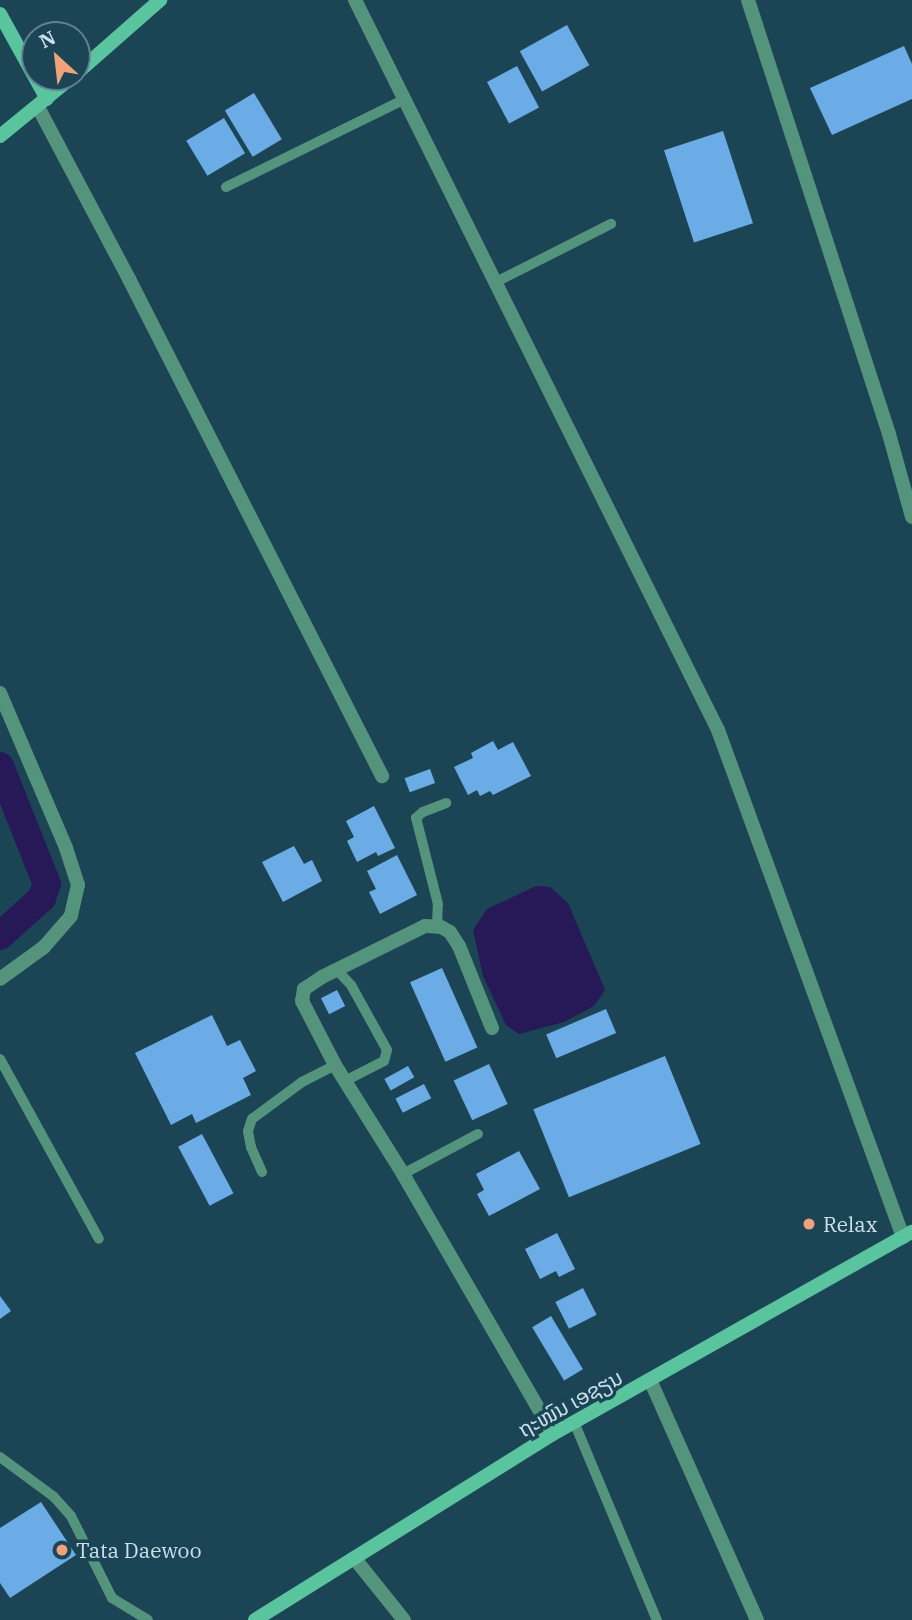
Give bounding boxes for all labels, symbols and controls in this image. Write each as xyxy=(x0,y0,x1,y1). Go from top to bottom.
north arrow xyxy=(21,21,91,91)
text: N xyxy=(35,25,60,53)
place label: Relax xyxy=(823,1211,878,1237)
marker: Relax xyxy=(801,1216,817,1232)
street label: ຖະໜົນ ເອຊຽນ xyxy=(513,1364,627,1442)
place label: Tata Daewoo xyxy=(76,1537,201,1563)
marker: Tata Daewoo xyxy=(54,1542,70,1558)

